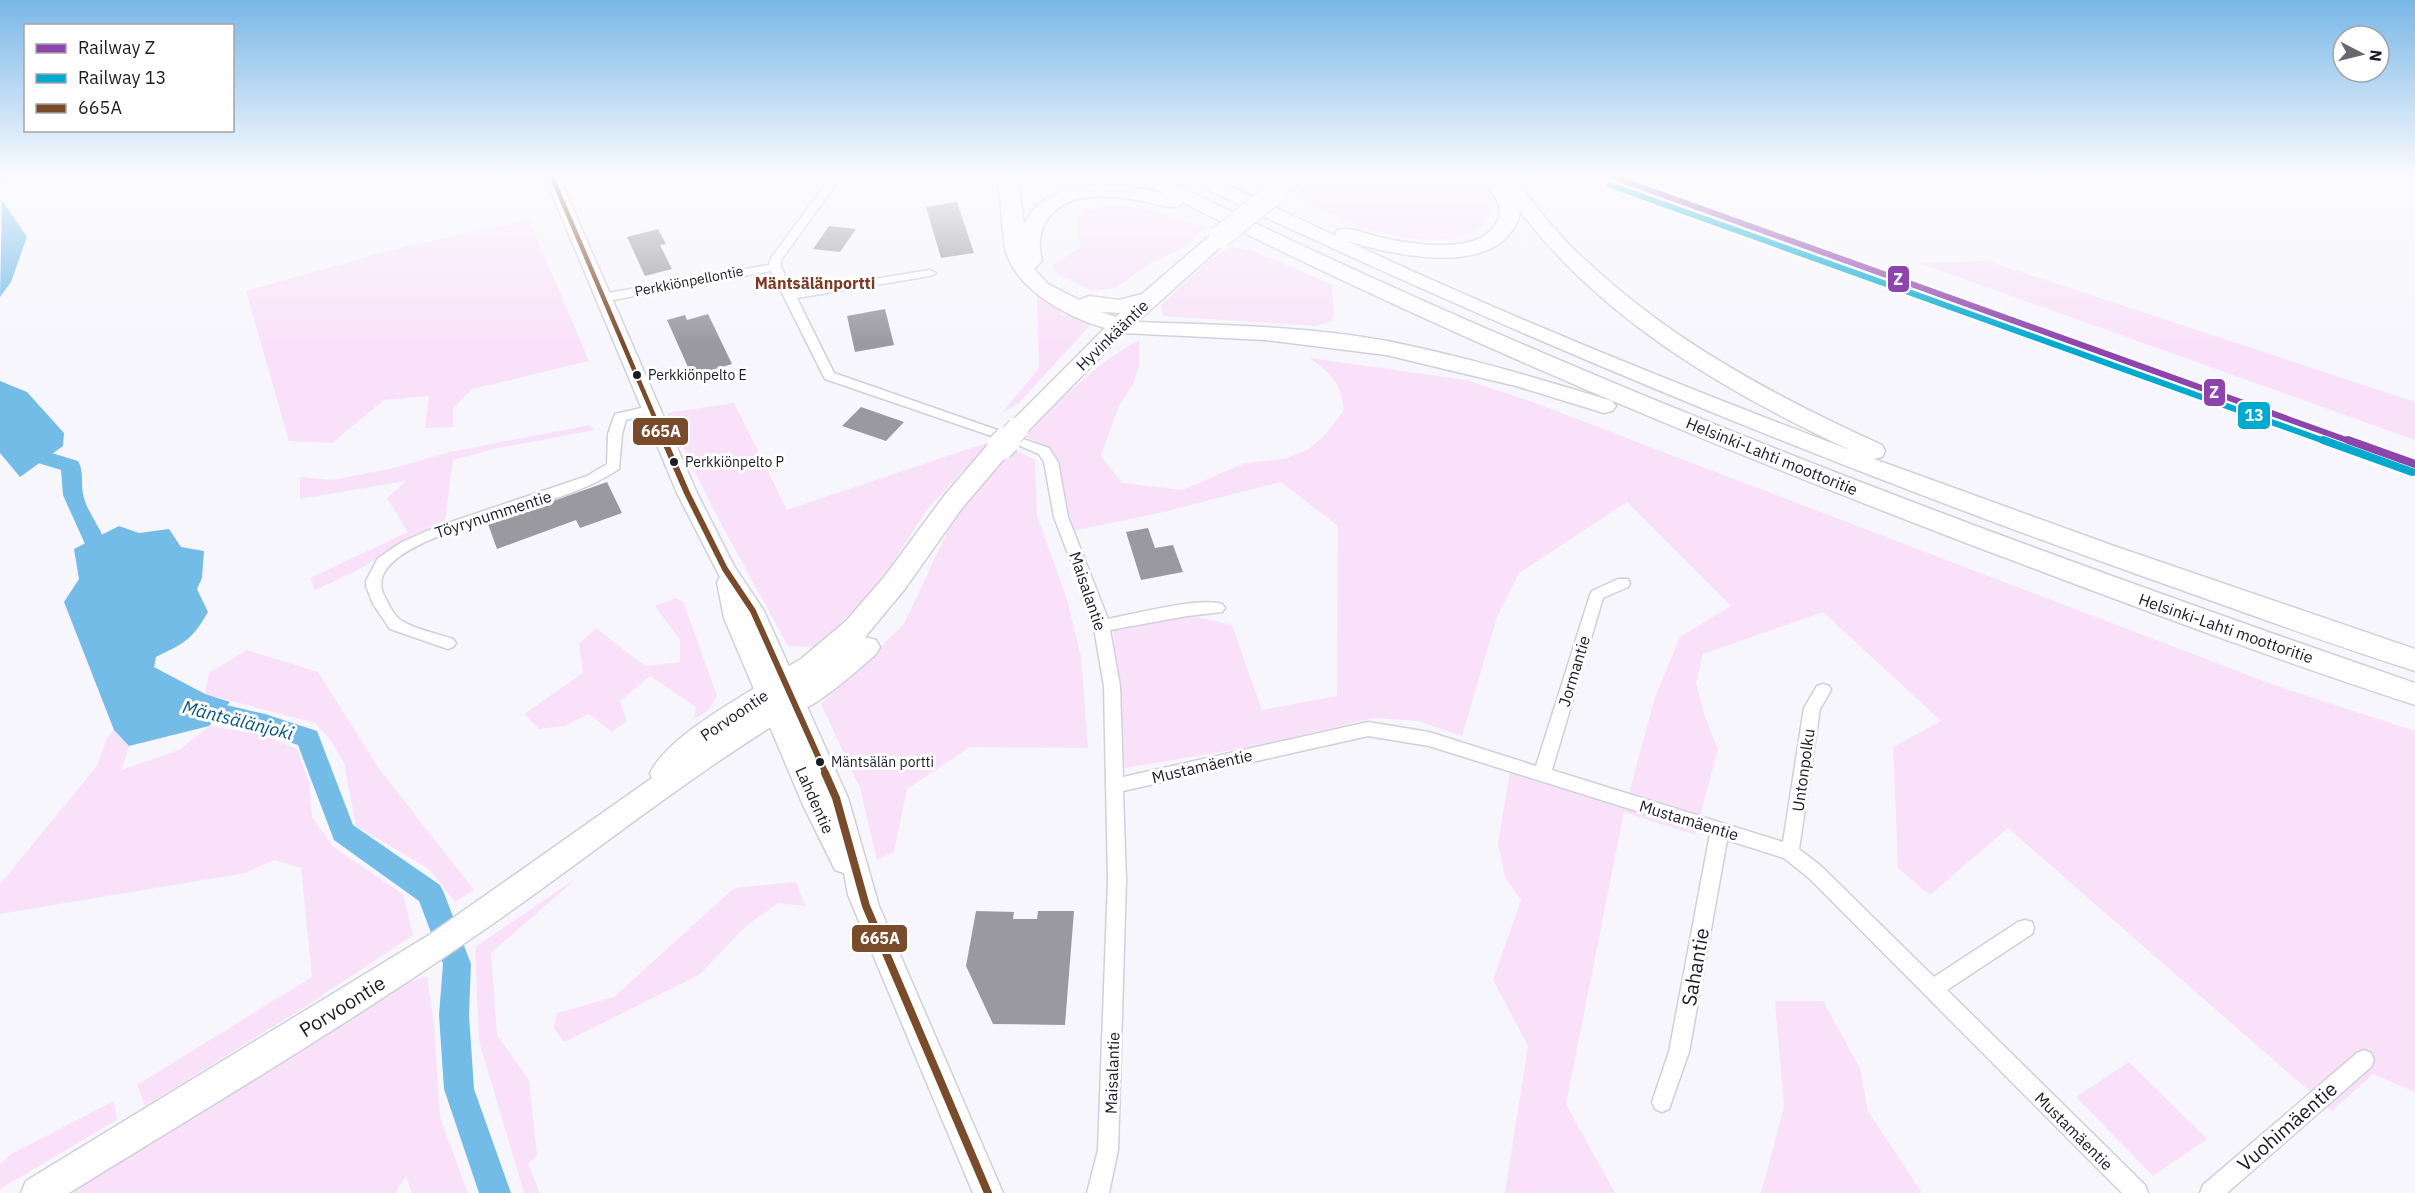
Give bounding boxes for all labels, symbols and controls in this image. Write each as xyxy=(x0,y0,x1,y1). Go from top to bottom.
legend xyxy=(24,24,234,132)
north arrow xyxy=(2331,24,2391,84)
text: Railway Z xyxy=(78,36,155,59)
text: N xyxy=(2365,49,2387,63)
text: Railway 13 xyxy=(78,66,166,89)
text: 665A xyxy=(78,96,122,119)
street label: Perkkiönpellontie xyxy=(633,262,745,300)
line badge: Z xyxy=(1887,265,1910,293)
text: Z xyxy=(1893,269,1903,289)
district label: Mäntsälänportti xyxy=(755,273,875,293)
street label: Hyvinkääntie xyxy=(1072,295,1153,375)
place label: Perkkiönpelto E xyxy=(648,366,747,384)
marker: Perkkiönpelto E xyxy=(631,369,643,381)
line badge: Z xyxy=(2203,378,2226,407)
text: Z xyxy=(2209,382,2219,402)
line badge: 13 xyxy=(2237,401,2271,430)
text: 13 xyxy=(2244,405,2264,425)
street label: Helsinki-Lahti moottoritie xyxy=(1683,412,1861,500)
line badge: 665A xyxy=(632,417,689,446)
text: 665A xyxy=(641,421,681,441)
place label: Perkkiönpelto P xyxy=(685,453,784,471)
marker: Perkkiönpelto P xyxy=(668,456,680,468)
street label: Töyrynummentie xyxy=(432,486,554,542)
street label: Maisalantie xyxy=(1065,549,1111,633)
street label: Helsinki-Lahti moottoritie xyxy=(2136,589,2316,667)
street label: Jormantie xyxy=(1554,633,1594,709)
street label: Porvoontie xyxy=(696,685,772,745)
water label: Mäntsälänjoki xyxy=(180,695,296,745)
street label: Untonpolku xyxy=(1787,727,1819,813)
street label: Mustamäentie xyxy=(1150,745,1254,787)
place label: Mäntsälän portti xyxy=(831,753,934,771)
marker: Mäntsälän portti xyxy=(814,756,826,768)
street label: Lahdentie xyxy=(791,763,839,837)
street label: Mustamäentie xyxy=(1637,795,1741,845)
line badge: 665A xyxy=(851,924,908,953)
street label: Sahantie xyxy=(1675,926,1715,1008)
text: 665A xyxy=(860,928,900,948)
street label: Porvoontie xyxy=(294,969,390,1043)
street label: Maisalantie xyxy=(1101,1031,1123,1114)
street label: Vuohimäentie xyxy=(2231,1075,2343,1177)
street label: Mustamäentie xyxy=(2031,1088,2118,1175)

